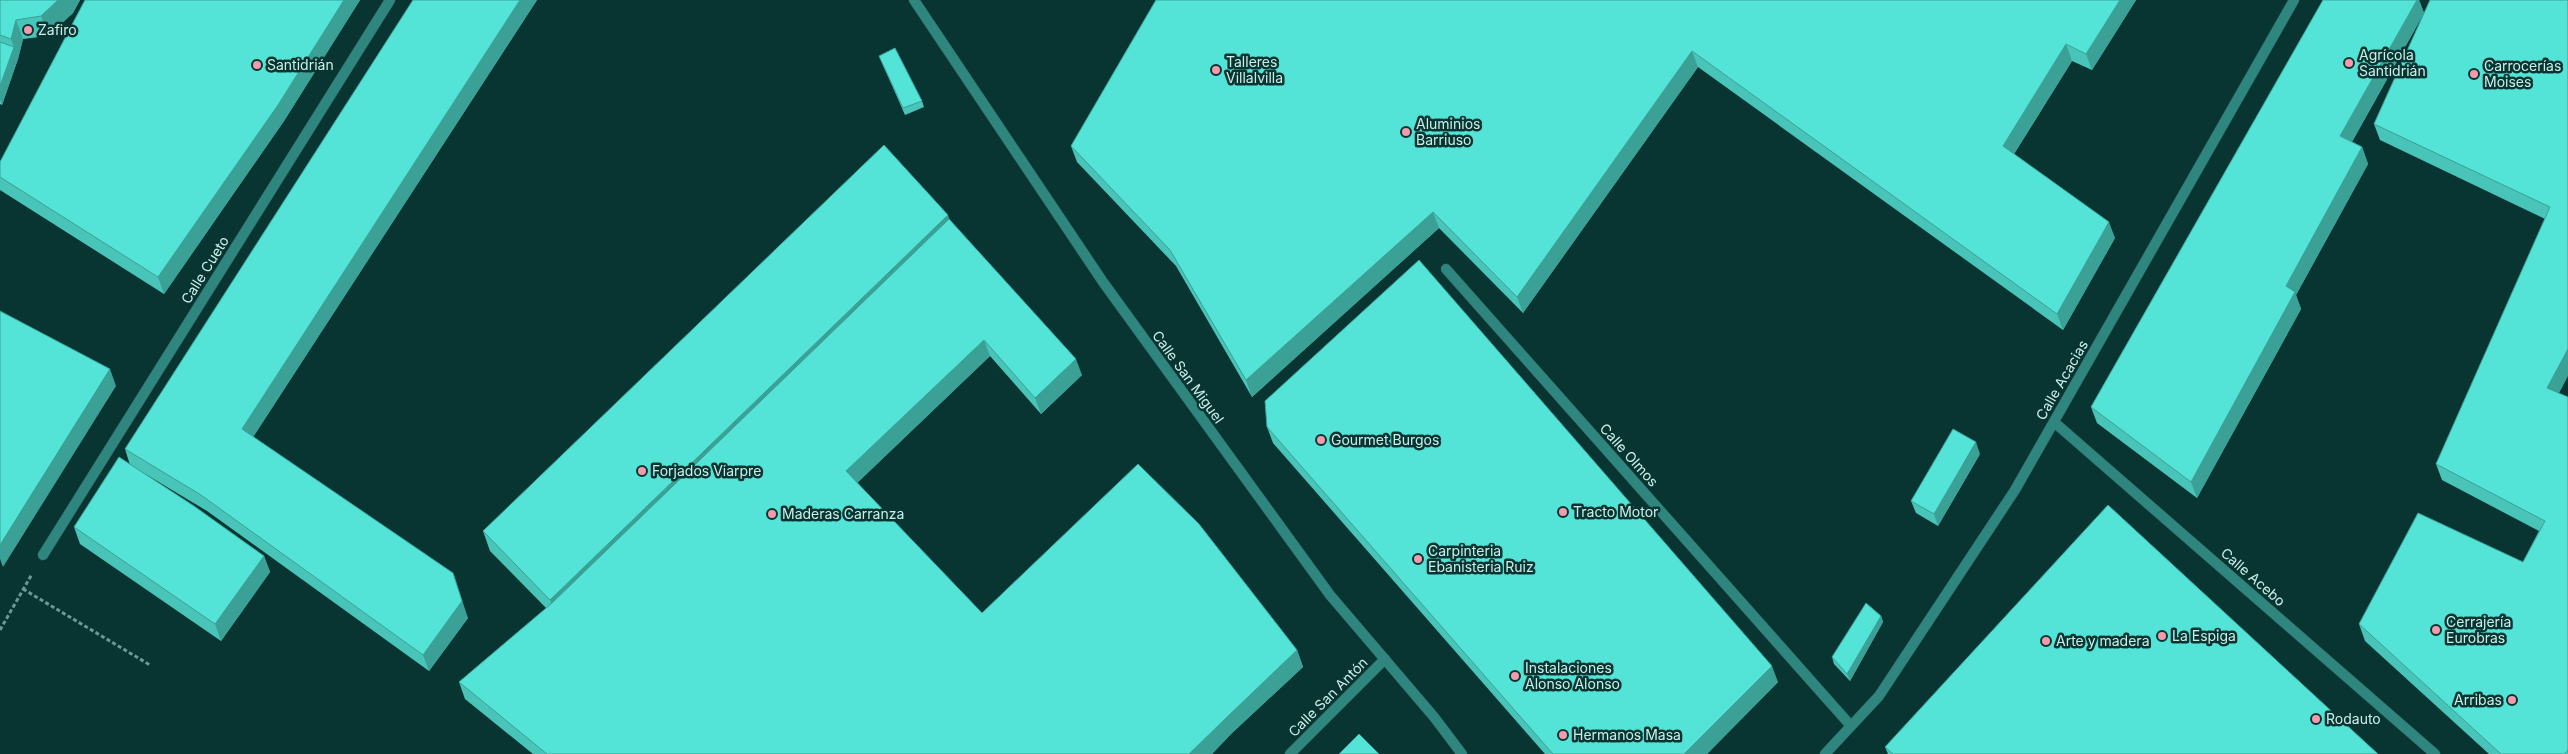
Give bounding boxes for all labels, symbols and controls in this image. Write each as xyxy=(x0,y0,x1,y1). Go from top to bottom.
place label: Zafiro xyxy=(38,21,77,38)
marker: Zafiro xyxy=(22,24,34,36)
place label: Agrícola Santidrián xyxy=(2359,46,2426,79)
place label: Talleres Villalvilla xyxy=(1226,53,1283,86)
place label: Santidrián xyxy=(267,56,334,73)
marker: Agrícola Santidrián xyxy=(2343,57,2355,69)
place label: Carrocerías Moises xyxy=(2484,57,2561,90)
marker: Santidrián xyxy=(251,59,263,71)
marker: Talleres Villalvilla xyxy=(1210,64,1222,76)
marker: Carrocerías Moises xyxy=(2468,68,2480,80)
place label: Aluminios Barriuso xyxy=(1416,115,1480,148)
marker: Aluminios Barriuso xyxy=(1400,126,1412,138)
street label: Calle Cueto xyxy=(177,233,232,307)
street label: Calle San Miguel xyxy=(1149,327,1228,426)
street label: Calle Acacias xyxy=(2032,337,2091,423)
street label: Calle Olmos xyxy=(1597,420,1662,490)
place label: Gourmet Burgos xyxy=(1331,431,1439,448)
marker: Gourmet Burgos xyxy=(1315,434,1327,446)
place label: Forjados Viarpre xyxy=(652,462,761,479)
marker: Forjados Viarpre xyxy=(636,465,648,477)
place label: Tracto Motor xyxy=(1573,503,1658,520)
place label: Maderas Carranza xyxy=(782,505,904,522)
marker: Tracto Motor xyxy=(1557,506,1569,518)
marker: Maderas Carranza xyxy=(766,508,778,520)
place label: Carpinteria Ebanisteria Ruiz xyxy=(1428,542,1534,575)
street label: Calle Acebo xyxy=(2218,544,2289,609)
marker: Carpinteria Ebanisteria Ruiz xyxy=(1412,553,1424,565)
place label: Cerrajería Eurobras xyxy=(2446,613,2511,646)
marker: Cerrajería Eurobras xyxy=(2430,624,2442,636)
place label: La Espiga xyxy=(2172,627,2236,644)
marker: La Espiga xyxy=(2156,630,2168,642)
place label: Arte y madera xyxy=(2056,632,2150,649)
marker: Arte y madera xyxy=(2040,635,2052,647)
street label: Calle San Antón xyxy=(1284,653,1371,740)
place label: Instalaciones Alonso Alonso xyxy=(1525,659,1620,692)
marker: Instalaciones Alonso Alonso xyxy=(1509,670,1521,682)
place label: Arribas xyxy=(2454,691,2502,708)
marker: Arribas xyxy=(2506,694,2518,706)
place label: Rodauto xyxy=(2326,710,2381,727)
marker: Rodauto xyxy=(2310,713,2322,725)
place label: Hermanos Masa xyxy=(1573,726,1681,743)
marker: Hermanos Masa xyxy=(1557,729,1569,741)

